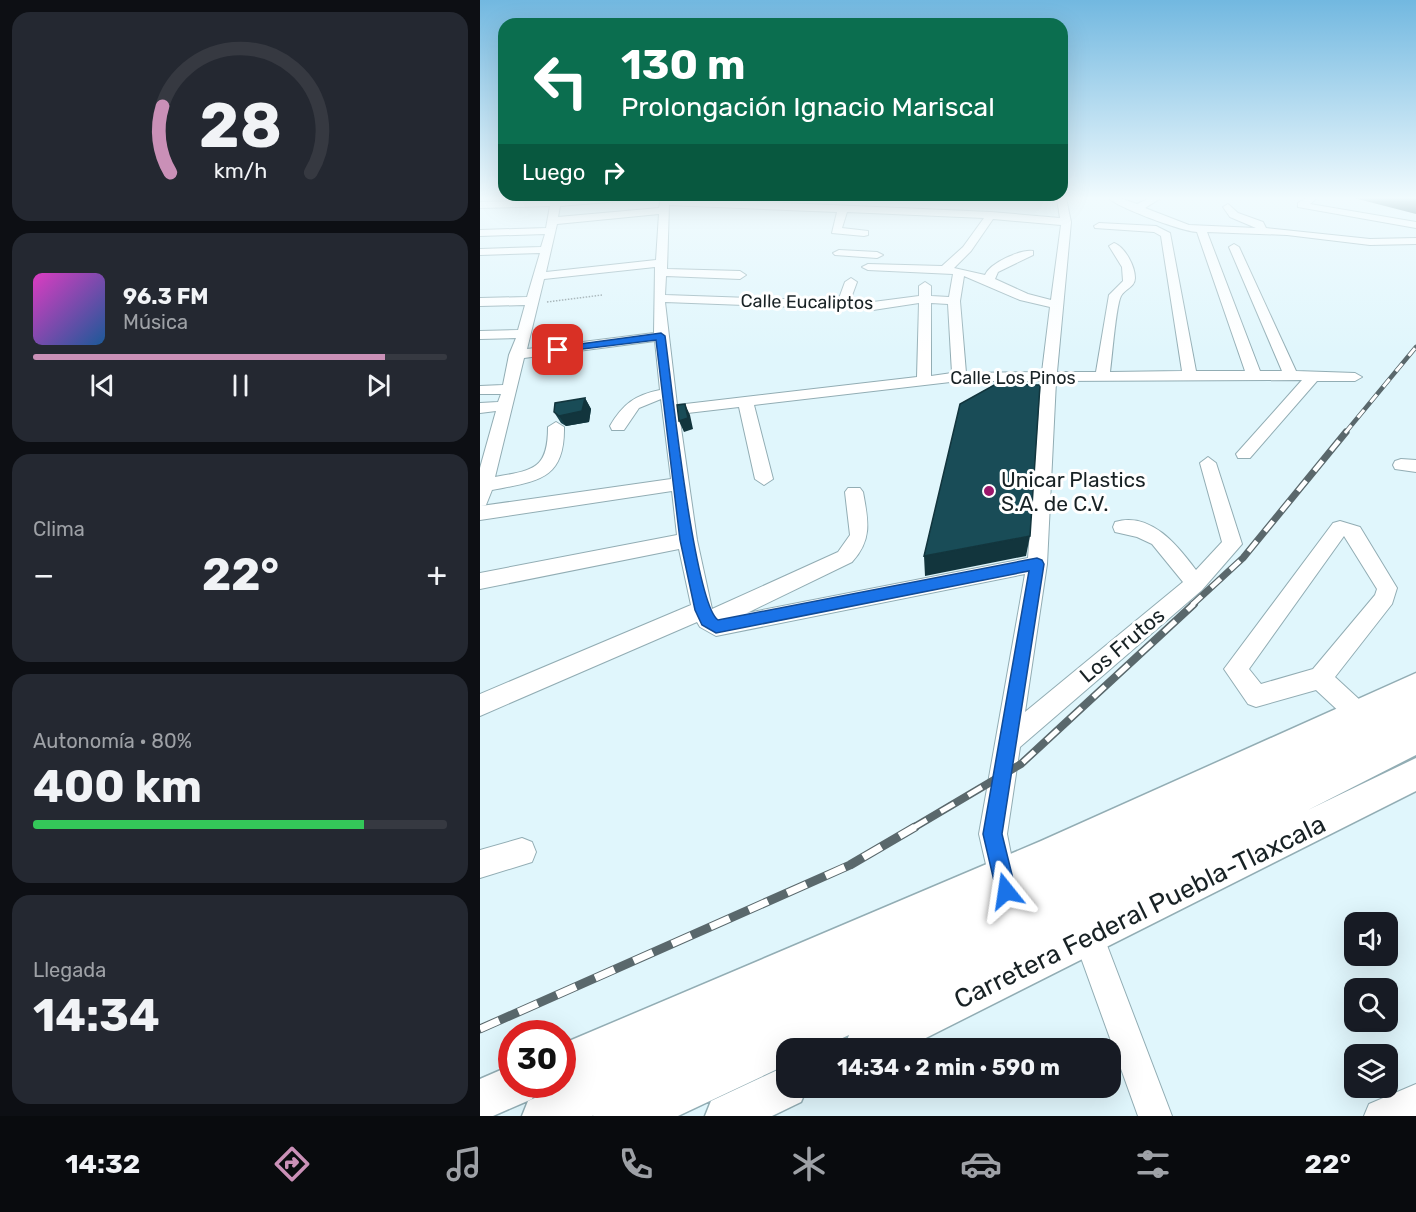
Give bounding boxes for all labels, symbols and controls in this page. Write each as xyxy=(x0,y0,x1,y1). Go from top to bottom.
text: 130 m xyxy=(621,40,746,90)
icon: left xyxy=(522,42,600,120)
text: 28 xyxy=(199,90,281,164)
text: Prolongación Ignacio Mariscal xyxy=(621,91,995,123)
icon: right xyxy=(597,156,630,189)
text: km/h xyxy=(213,159,267,184)
text: Luego xyxy=(522,159,585,186)
text: 96.3 FM xyxy=(123,283,209,310)
street label: Calle Eucaliptos xyxy=(741,290,873,314)
text: Música xyxy=(123,310,188,334)
pin xyxy=(532,324,583,375)
icon: arrive xyxy=(541,333,574,366)
street label: Calle Los Pinos xyxy=(950,367,1076,389)
icon: previous xyxy=(86,369,119,402)
icon: pause xyxy=(224,369,257,402)
icon: next xyxy=(362,369,395,402)
place label: Unicar Plastics S.A. de C.V. xyxy=(1001,467,1146,516)
marker: Unicar Plastics S.A. de C.V. xyxy=(982,484,996,498)
text: Clima xyxy=(33,517,85,541)
text: 22° xyxy=(202,548,279,601)
text: − xyxy=(33,555,54,594)
text: + xyxy=(426,555,447,594)
street label: Los Frutos xyxy=(1074,602,1170,688)
text: Autonomía · 80% xyxy=(33,729,192,753)
text: 400 km xyxy=(33,760,202,813)
street label: Carretera Federal Puebla-Tlaxcala xyxy=(949,808,1331,1016)
position arrow xyxy=(974,859,1038,923)
map controls xyxy=(1344,912,1398,1098)
button: sound xyxy=(1344,912,1398,966)
text: Llegada xyxy=(33,958,106,982)
button: search xyxy=(1344,978,1398,1032)
text: 14:34 xyxy=(33,989,160,1042)
speed limit sign: 30 xyxy=(498,1020,576,1098)
button: layers xyxy=(1344,1044,1398,1098)
text: 14:34 · 2 min · 590 m xyxy=(837,1054,1060,1081)
icon: directions xyxy=(271,1143,313,1185)
icon: music xyxy=(443,1143,485,1185)
icon: phone xyxy=(615,1143,657,1185)
icon: climate xyxy=(788,1143,830,1185)
icon: car xyxy=(960,1143,1002,1185)
icon: filters xyxy=(1132,1143,1174,1185)
text: 14:32 xyxy=(65,1148,140,1180)
text: 22° xyxy=(1305,1148,1351,1180)

